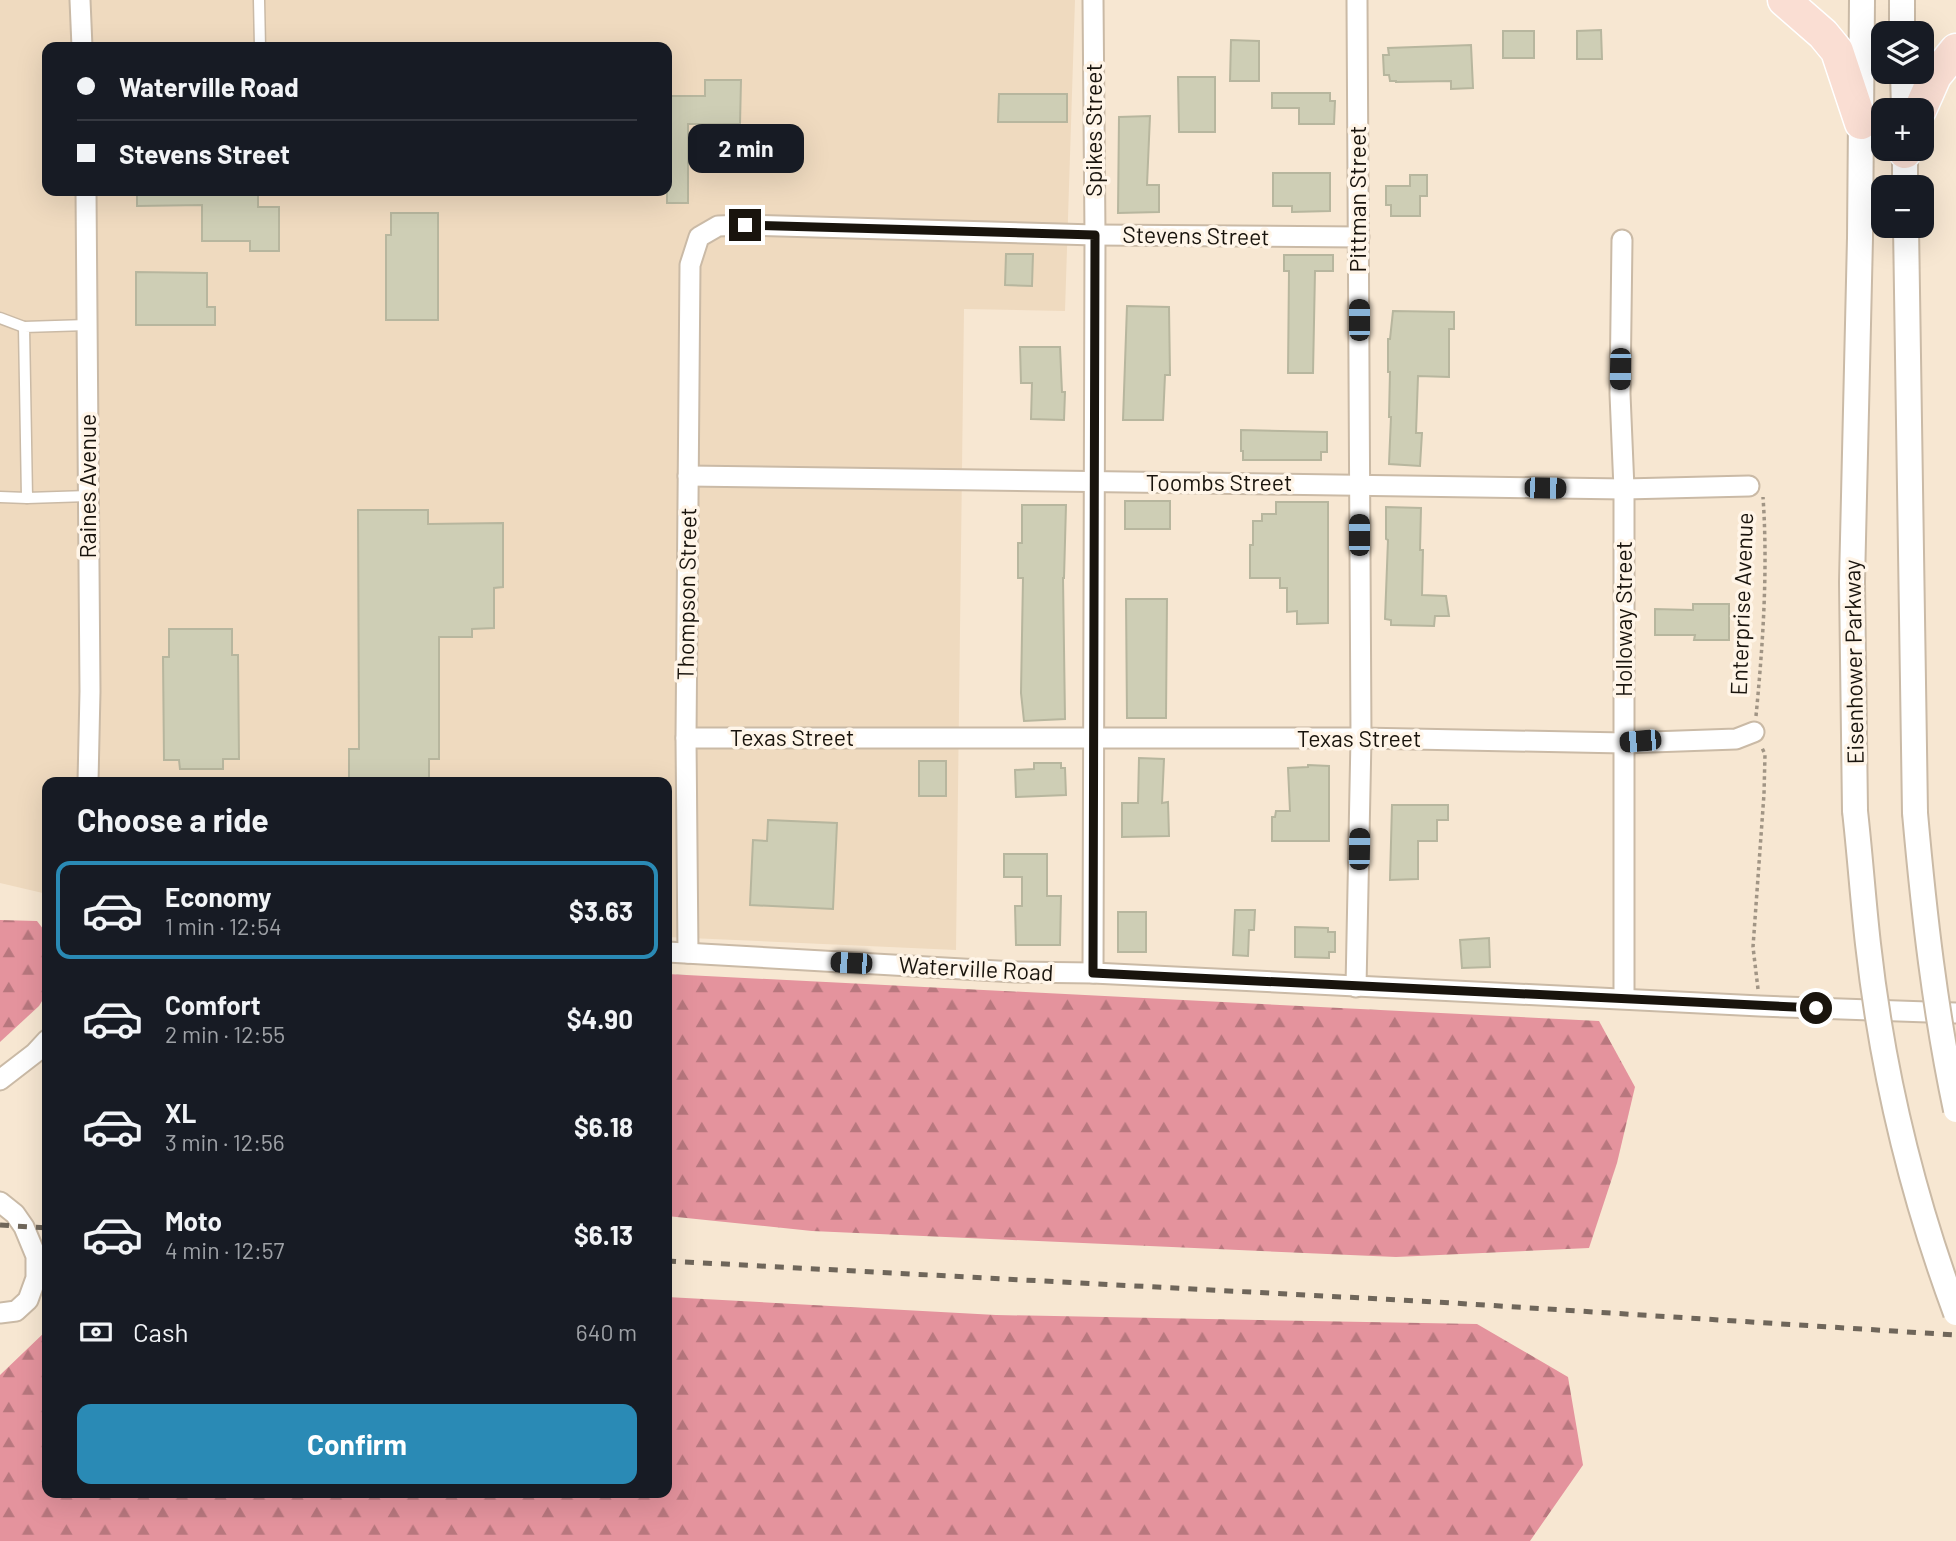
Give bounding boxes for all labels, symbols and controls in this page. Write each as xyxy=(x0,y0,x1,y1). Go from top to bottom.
map controls xyxy=(1871,21,1934,238)
button: layers xyxy=(1871,21,1934,84)
street label: Spikes Street xyxy=(1079,63,1107,197)
text: Waterville Road xyxy=(119,71,299,102)
button: + xyxy=(1871,98,1934,161)
callout: 2 min xyxy=(687,124,803,173)
street label: Pittman Street xyxy=(1343,126,1371,272)
text: 2 min xyxy=(718,134,774,162)
text: Stevens Street xyxy=(119,138,290,169)
button: − xyxy=(1871,175,1934,238)
route end xyxy=(729,209,761,241)
street label: Stevens Street xyxy=(1122,220,1270,250)
car xyxy=(1349,299,1370,341)
car xyxy=(1610,348,1631,390)
street label: Raines Avenue xyxy=(73,414,101,558)
street label: Toombs Street xyxy=(1146,468,1292,496)
car xyxy=(1524,477,1567,499)
street label: Thompson Street xyxy=(670,507,702,681)
street label: Enterprise Avenue xyxy=(1724,512,1758,696)
car xyxy=(1349,514,1370,556)
street label: Holloway Street xyxy=(1609,541,1637,697)
street label: Eisenhower Parkway xyxy=(1837,559,1869,765)
street label: Texas Street xyxy=(730,723,854,751)
street label: Texas Street xyxy=(1297,724,1421,752)
car xyxy=(1619,729,1662,753)
text: Choose a ride xyxy=(77,800,269,838)
car xyxy=(1349,828,1370,870)
icon: car xyxy=(81,879,144,942)
text: Economy xyxy=(165,881,271,912)
text: $3.63 xyxy=(569,895,633,926)
text: 1 min · 12:54 xyxy=(165,912,282,940)
street label: Waterville Road xyxy=(898,950,1054,986)
car xyxy=(830,951,873,975)
icon: car xyxy=(81,987,144,1050)
text: Comfort xyxy=(165,989,261,1020)
route start xyxy=(1800,992,1832,1024)
text: $4.90 xyxy=(567,1003,633,1034)
text: 2 min · 12:55 xyxy=(165,1020,285,1048)
icon: car xyxy=(81,1095,144,1158)
text: XL xyxy=(165,1097,196,1128)
text: $6.18 xyxy=(574,1111,633,1142)
text: 3 min · 12:56 xyxy=(165,1128,285,1156)
icon: car xyxy=(81,1203,144,1266)
text: Moto xyxy=(165,1205,222,1236)
text: $6.13 xyxy=(574,1219,633,1250)
text: 4 min · 12:57 xyxy=(165,1236,284,1264)
icon: cash xyxy=(77,1313,115,1351)
text: Cash xyxy=(133,1316,188,1347)
text: 640 m xyxy=(576,1318,637,1346)
button: Confirm xyxy=(77,1404,637,1484)

